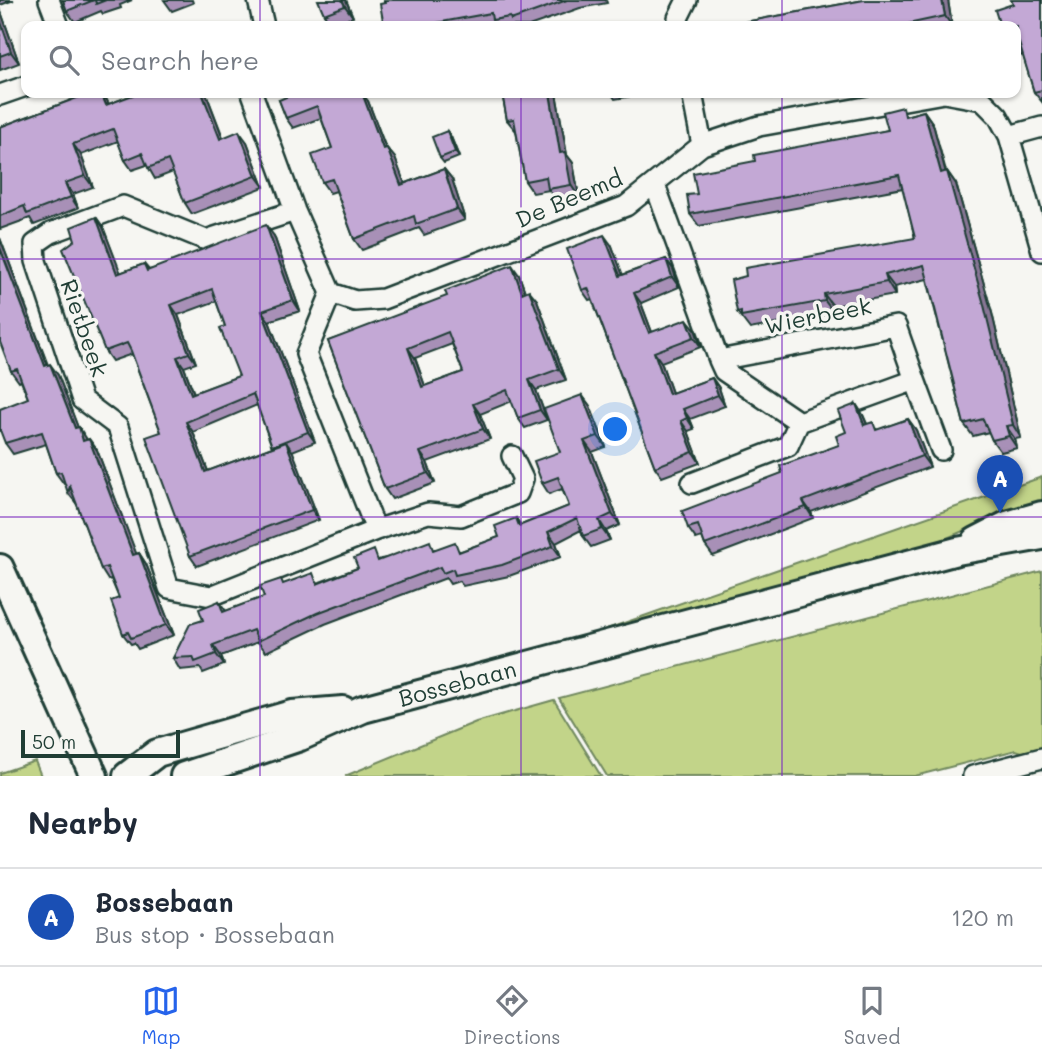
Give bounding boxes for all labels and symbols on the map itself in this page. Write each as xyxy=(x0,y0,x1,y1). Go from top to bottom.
street label: De Beemd xyxy=(511,162,627,234)
street label: Rietbeek xyxy=(54,275,116,381)
street label: Wierbeek xyxy=(762,290,874,340)
your location xyxy=(598,412,632,446)
pin: A xyxy=(977,455,1023,513)
street label: Bossebaan xyxy=(395,653,519,713)
scale bar xyxy=(21,727,180,759)

